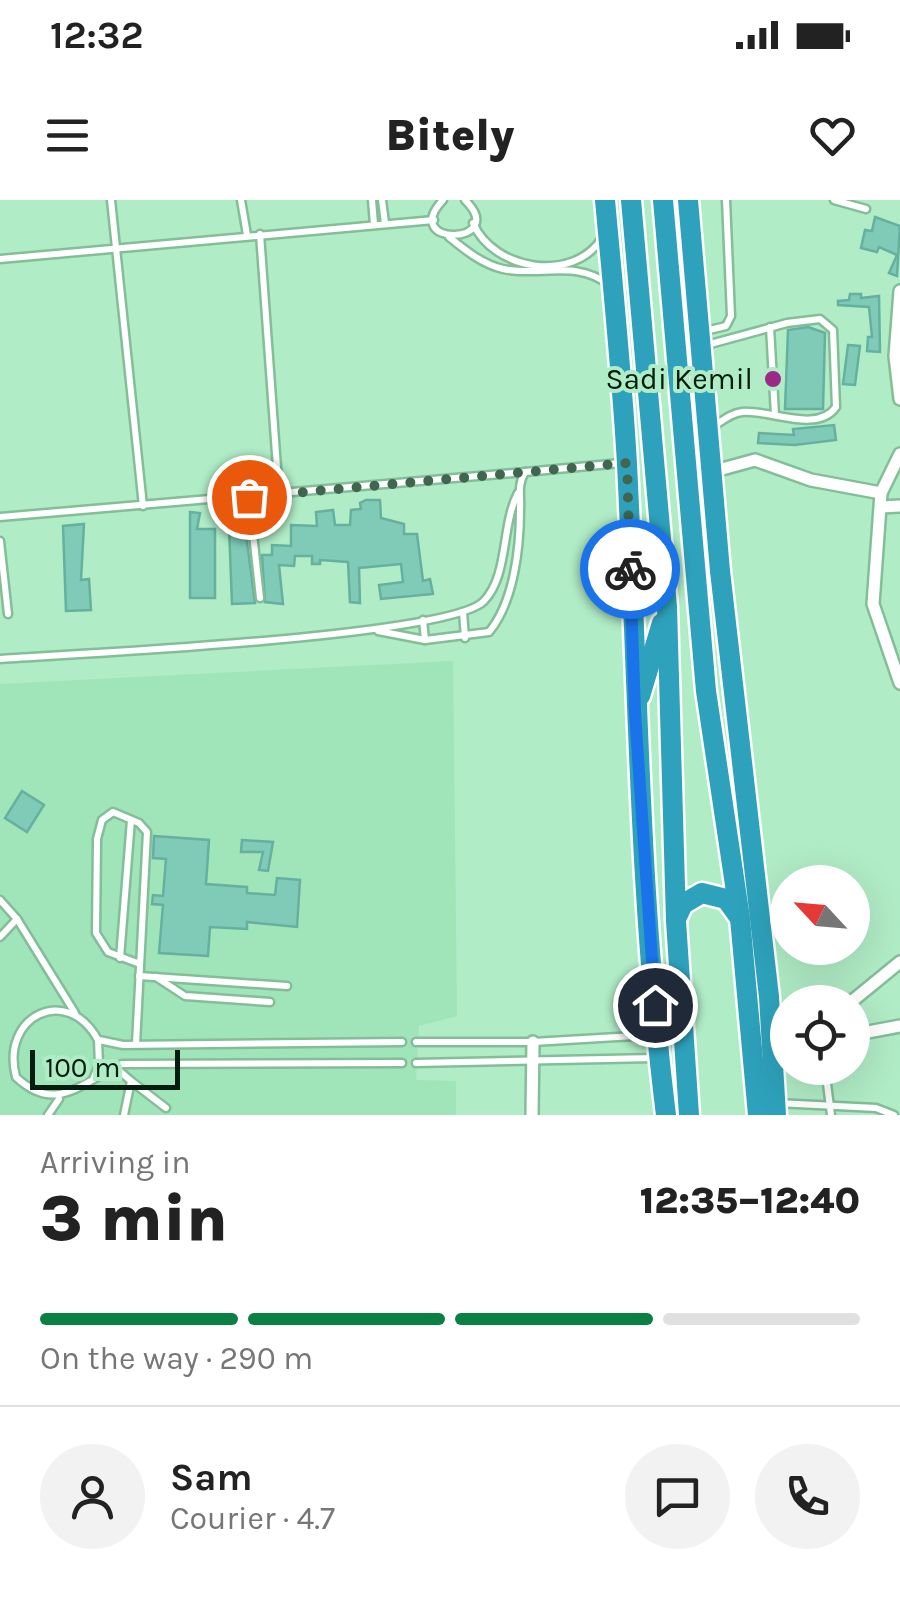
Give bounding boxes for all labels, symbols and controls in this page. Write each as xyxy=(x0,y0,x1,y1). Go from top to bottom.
text: 12:32 xyxy=(50,13,143,58)
icon: menu xyxy=(40,108,95,163)
icon: heart xyxy=(805,108,860,163)
text: Bitely xyxy=(385,109,515,161)
place label: Sadi Kemil xyxy=(605,361,753,397)
marker: Sadi Kemil xyxy=(762,368,784,390)
pin xyxy=(207,455,292,540)
icon: bag xyxy=(222,470,277,525)
courier xyxy=(580,519,680,619)
icon: bike xyxy=(603,542,658,597)
north arrow xyxy=(770,865,870,965)
map controls xyxy=(770,865,870,1085)
pin xyxy=(613,963,698,1048)
icon: home xyxy=(628,978,683,1033)
button: locate xyxy=(770,985,870,1085)
scale bar xyxy=(30,1045,180,1090)
text: 100 m xyxy=(45,1051,120,1084)
text: Arriving in xyxy=(40,1144,191,1181)
text: 12:35–12:40 xyxy=(640,1178,860,1223)
text: 3 min xyxy=(40,1180,228,1256)
text: On the way · 290 m xyxy=(40,1340,313,1377)
button: person xyxy=(40,1444,145,1549)
button: chat xyxy=(625,1444,730,1549)
button: phone xyxy=(755,1444,860,1549)
text: Sam xyxy=(170,1455,253,1500)
text: Courier · 4.7 xyxy=(170,1500,335,1537)

